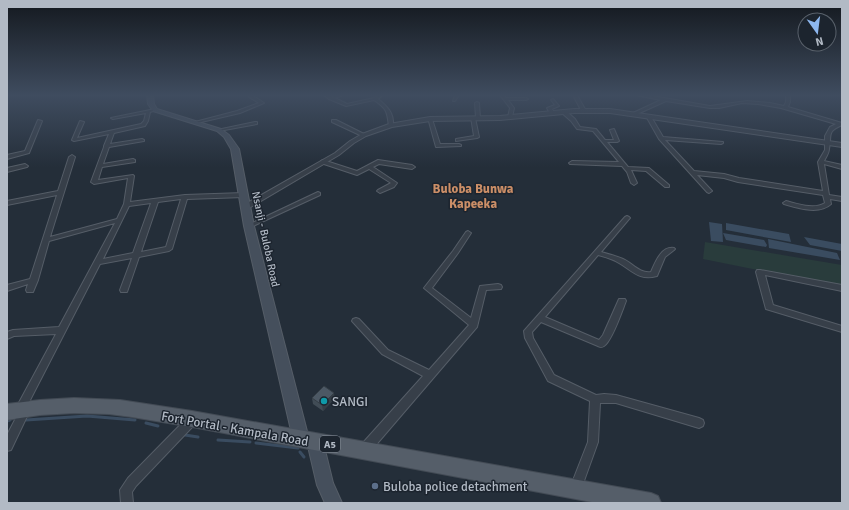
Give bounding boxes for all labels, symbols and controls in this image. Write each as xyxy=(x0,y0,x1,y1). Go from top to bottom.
north arrow xyxy=(797,12,837,52)
text: N xyxy=(814,34,825,48)
district label: Buloba Bunwa Kapeeka xyxy=(433,181,514,212)
street label: Nsanji - Buloba Road xyxy=(249,190,282,288)
place label: SANGI xyxy=(332,394,368,410)
marker: SANGI xyxy=(319,396,329,406)
street label: Fort Portal - Kampala Road xyxy=(160,408,310,450)
road number: A5 xyxy=(320,436,340,452)
place label: Buloba police detachment xyxy=(383,479,528,495)
marker: Buloba police detachment xyxy=(370,481,380,491)

